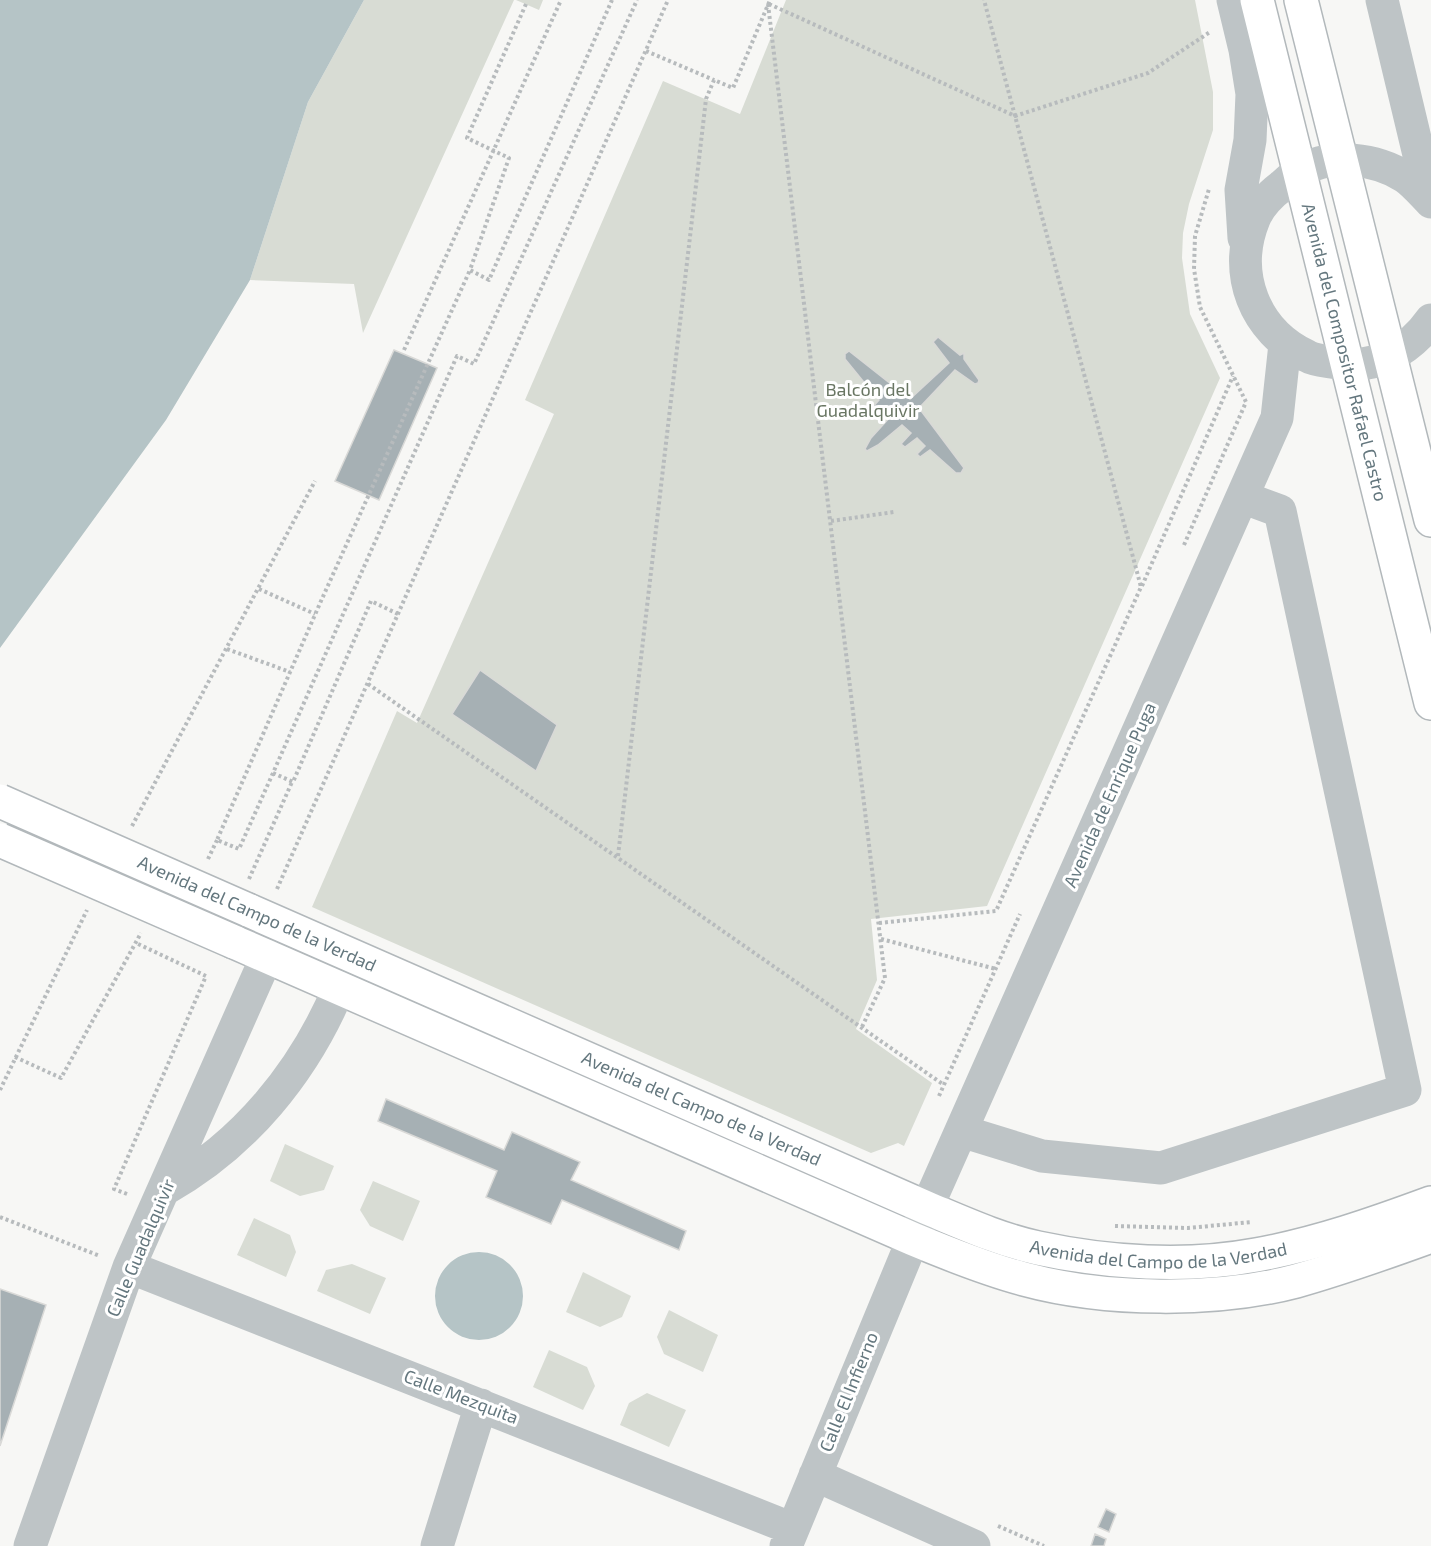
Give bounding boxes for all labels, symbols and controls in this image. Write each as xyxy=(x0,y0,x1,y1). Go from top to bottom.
street label: Avenida del Compositor Rafael Castro xyxy=(1298,201,1393,503)
park label: Balcón del Guadalquivir xyxy=(816,378,920,421)
street label: Avenida de Enrique Puga xyxy=(1058,699,1160,891)
street label: Avenida del Campo de la Verdad xyxy=(135,850,380,976)
street label: Avenida del Campo de la Verdad xyxy=(579,1046,825,1170)
street label: Calle Guadalquivir xyxy=(101,1175,179,1320)
street label: Avenida del Campo de la Verdad xyxy=(1028,1235,1289,1272)
street label: Calle El Infierno xyxy=(814,1329,882,1455)
street label: Calle Mezquita xyxy=(401,1364,522,1428)

